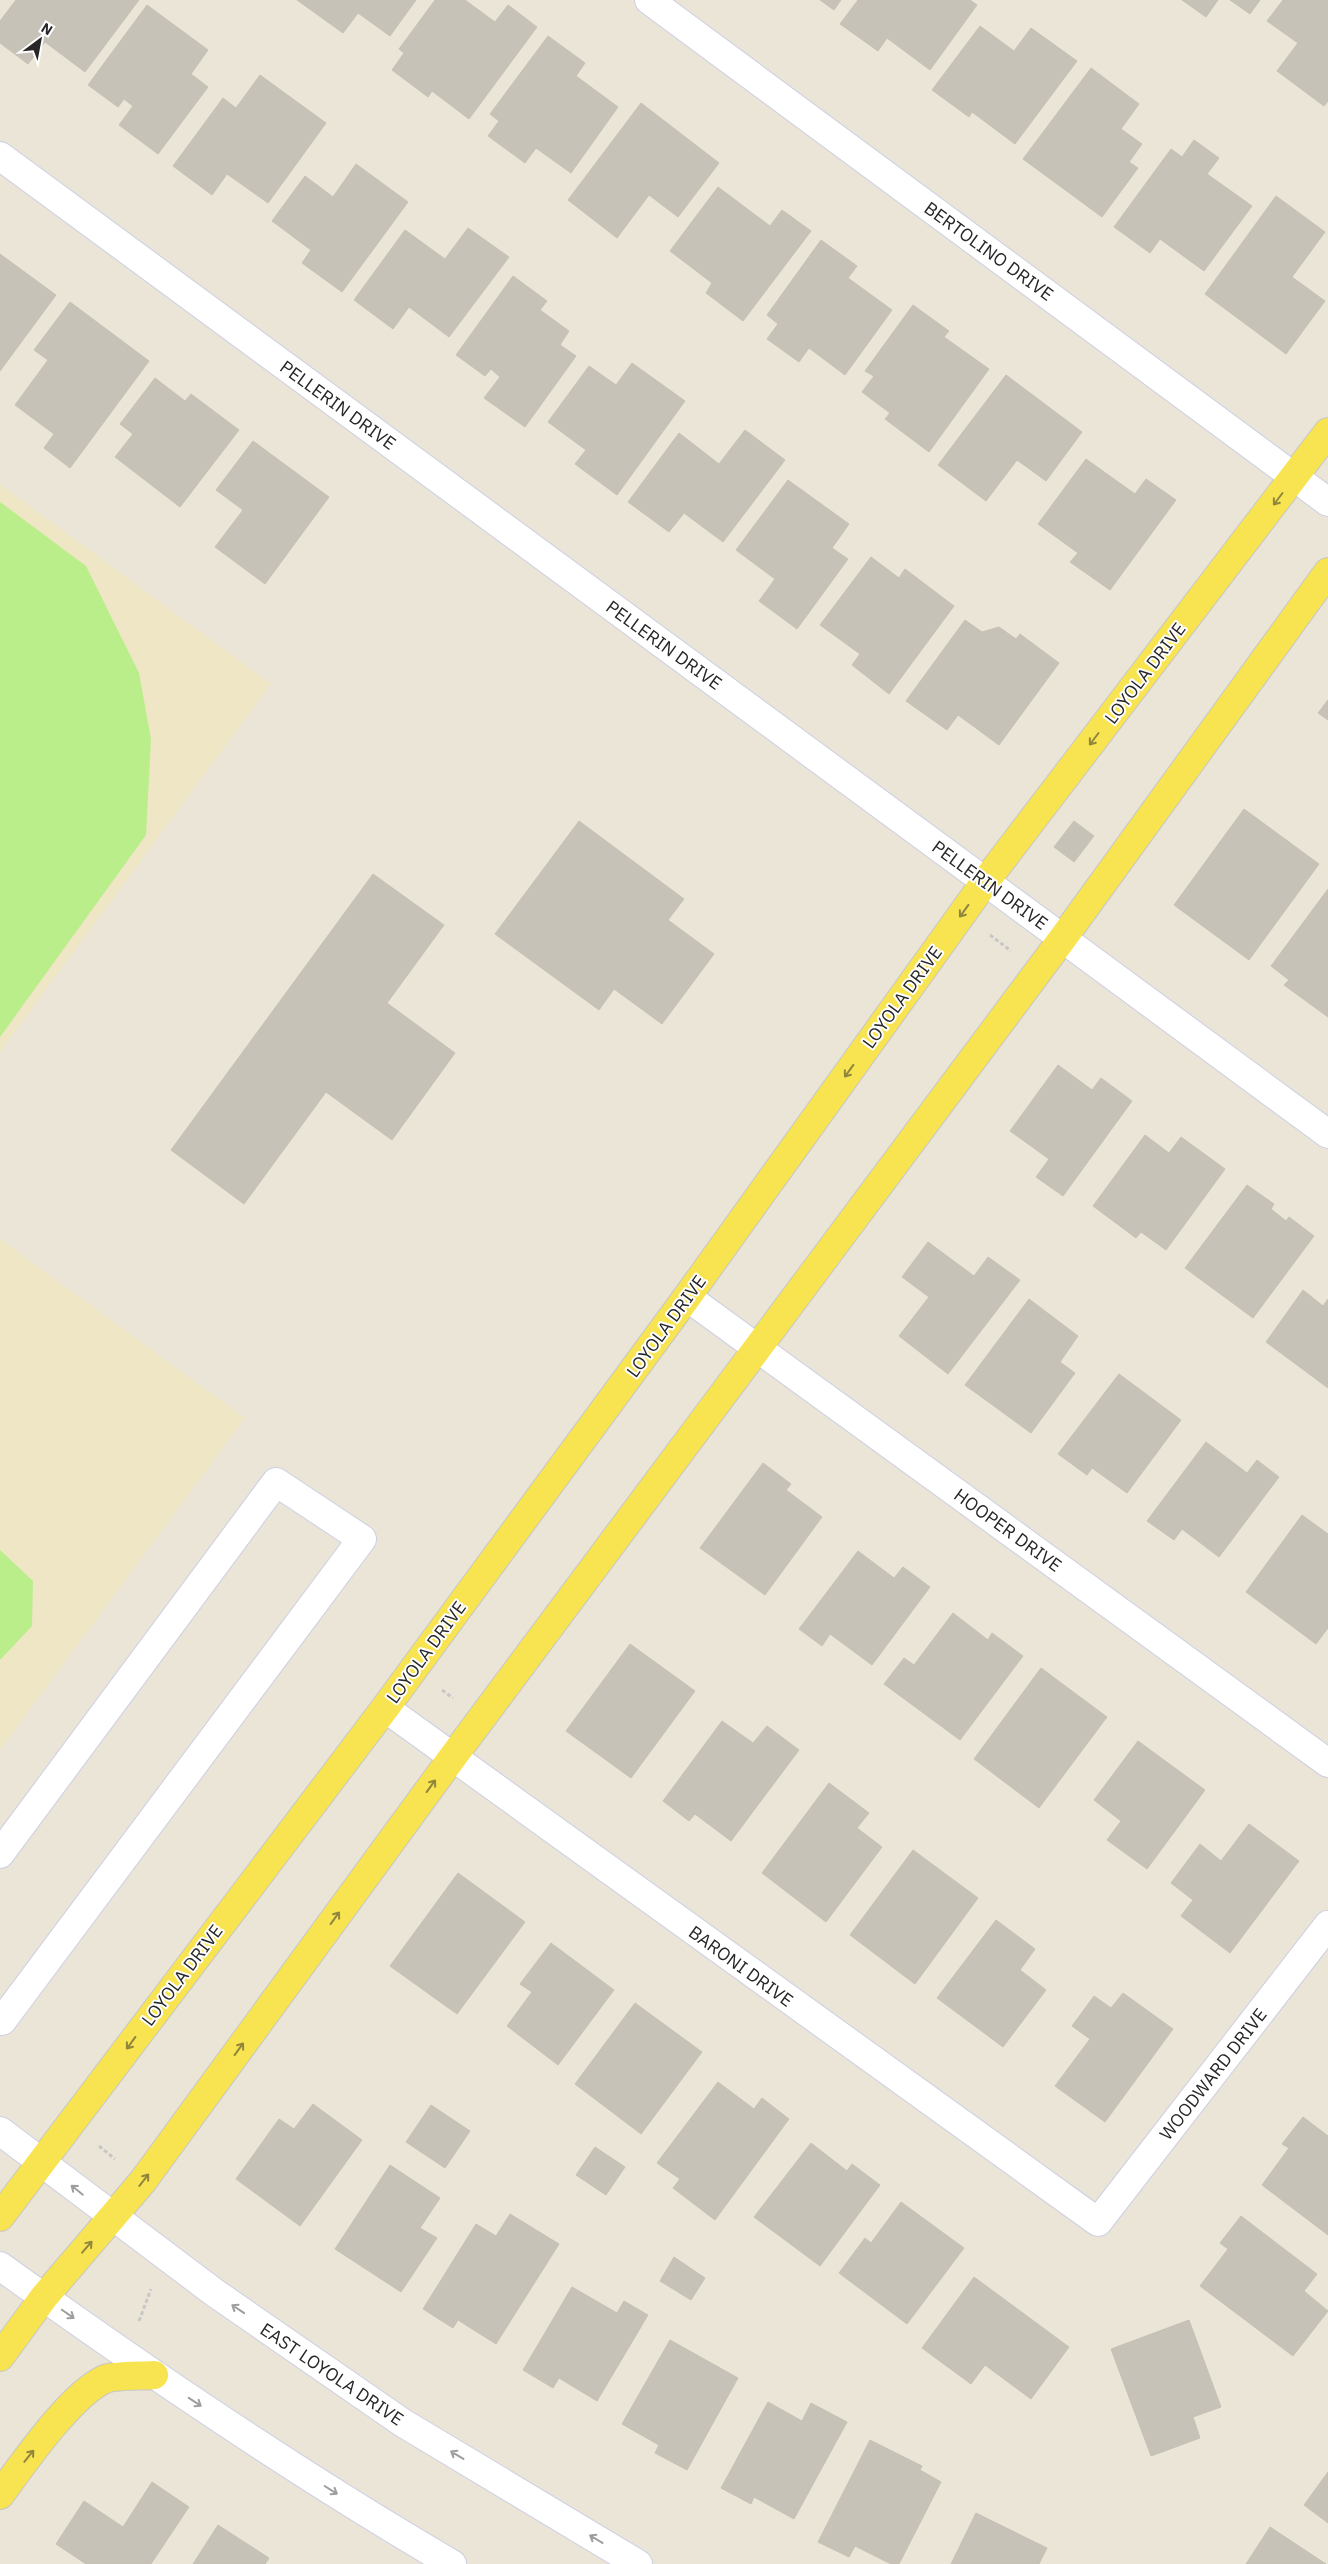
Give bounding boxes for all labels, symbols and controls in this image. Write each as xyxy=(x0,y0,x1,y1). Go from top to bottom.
north arrow xyxy=(15,15,65,65)
text: N xyxy=(38,19,56,39)
street label: BERTOLINO DRIVE xyxy=(920,196,1058,306)
street label: PELLERIN DRIVE xyxy=(275,355,401,455)
one-way arrow xyxy=(1273,492,1283,506)
street label: PELLERIN DRIVE xyxy=(601,595,727,695)
street label: LOYOLA DRIVE xyxy=(1099,618,1191,728)
one-way arrow xyxy=(1089,733,1100,746)
street label: PELLERIN DRIVE xyxy=(927,835,1053,935)
one-way arrow xyxy=(959,904,969,918)
street label: LOYOLA DRIVE xyxy=(857,941,947,1053)
one-way arrow xyxy=(844,1064,854,1078)
street label: LOYOLA DRIVE xyxy=(621,1270,711,1382)
street label: HOOPER DRIVE xyxy=(950,1483,1066,1577)
street label: LOYOLA DRIVE xyxy=(381,1596,471,1708)
one-way arrow xyxy=(426,1779,436,1793)
one-way arrow xyxy=(330,1911,340,1925)
street label: LOYOLA DRIVE xyxy=(136,1920,228,2030)
street label: BARONI DRIVE xyxy=(684,1920,798,2012)
street label: WOODWARD DRIVE xyxy=(1154,2003,1272,2145)
one-way arrow xyxy=(126,2036,136,2050)
one-way arrow xyxy=(234,2043,245,2056)
one-way arrow xyxy=(138,2174,149,2187)
one-way arrow xyxy=(71,2184,84,2195)
one-way arrow xyxy=(81,2241,93,2254)
one-way arrow xyxy=(232,2304,246,2314)
one-way arrow xyxy=(61,2309,74,2320)
street label: EAST LOYOLA DRIVE xyxy=(256,2318,408,2430)
one-way arrow xyxy=(188,2397,202,2407)
one-way arrow xyxy=(24,2450,35,2463)
one-way arrow xyxy=(450,2450,464,2460)
one-way arrow xyxy=(324,2485,338,2495)
one-way arrow xyxy=(589,2534,603,2544)

